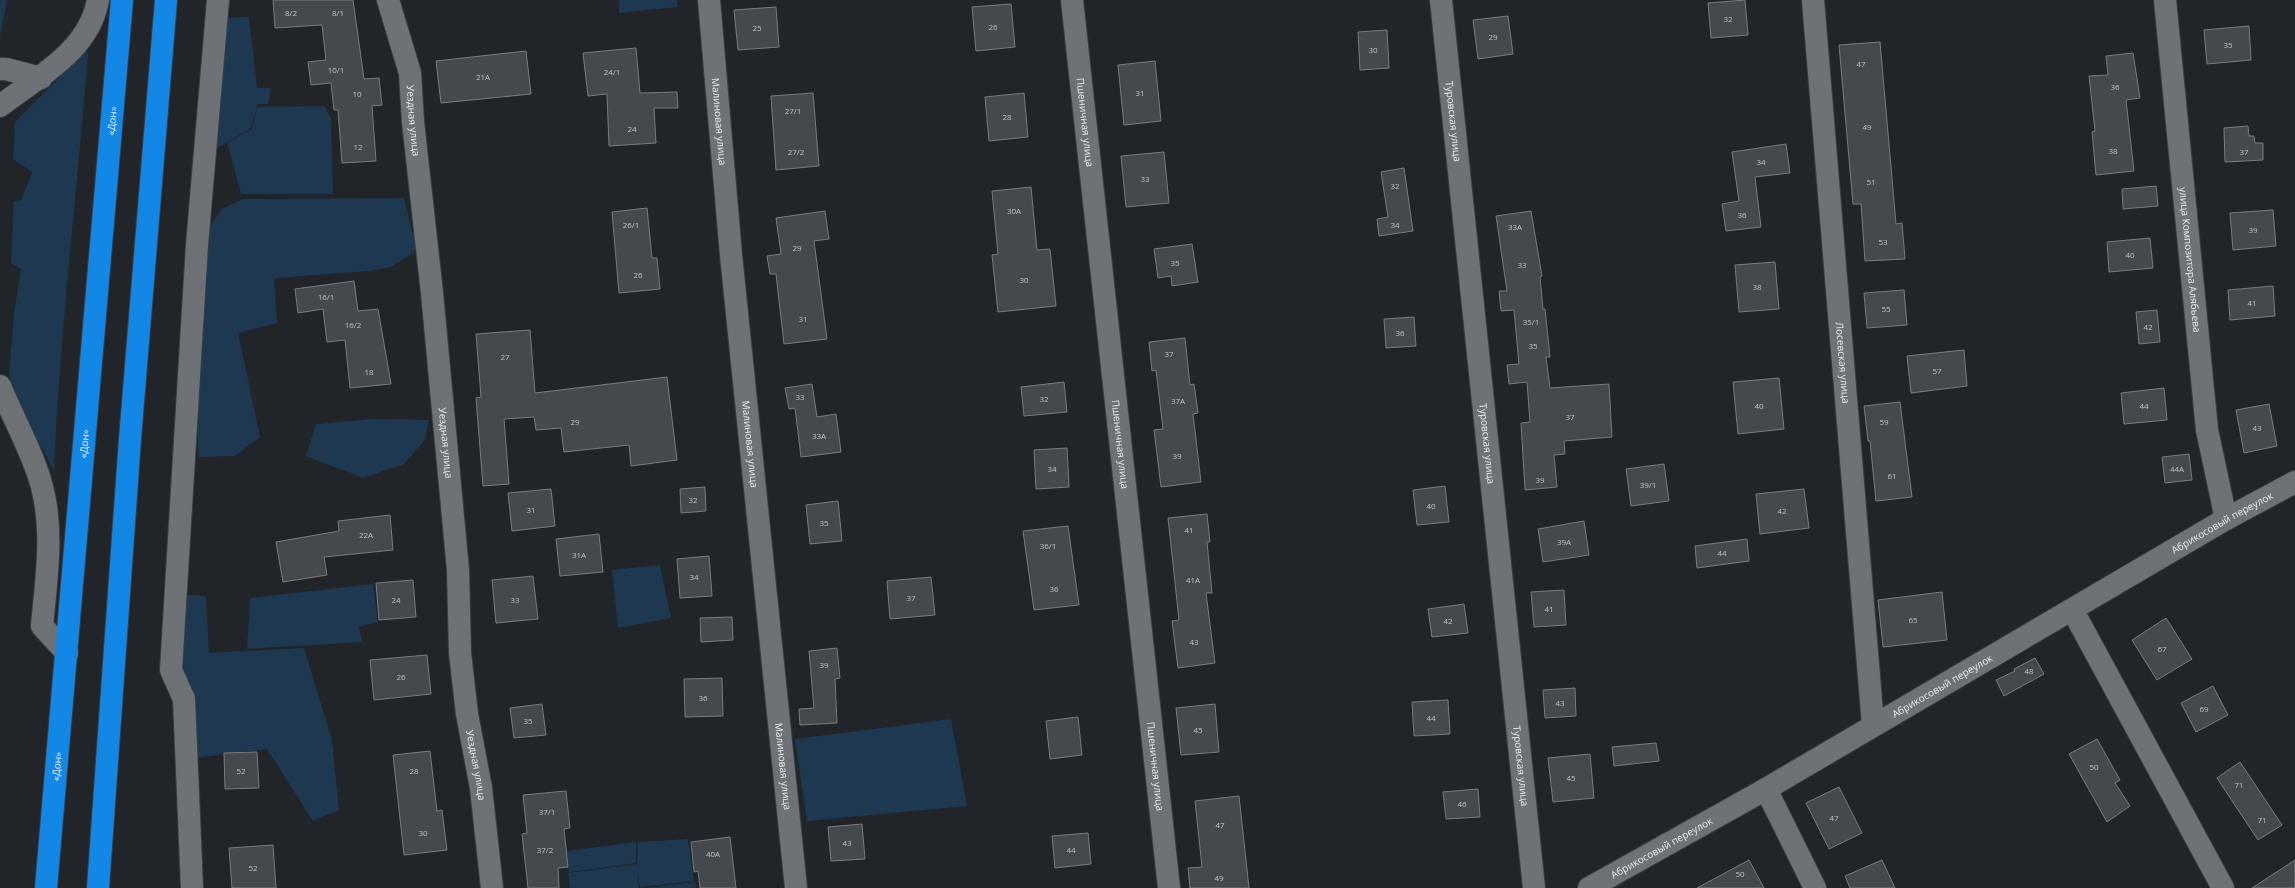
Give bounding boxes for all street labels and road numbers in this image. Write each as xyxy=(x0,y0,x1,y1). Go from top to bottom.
street label: Малиновая улица xyxy=(709,77,730,166)
street label: Пшеничная улица xyxy=(1074,77,1097,168)
street label: Туровская улица xyxy=(1443,80,1465,162)
street label: Уездная улица xyxy=(404,85,424,157)
street label: «Дон» xyxy=(103,106,120,136)
street label: улица Композитора Алябьева xyxy=(2176,186,2204,333)
street label: Лосевская улица xyxy=(1833,321,1853,404)
street label: Пшеничная улица xyxy=(1109,399,1132,490)
street label: Малиновая улица xyxy=(739,400,762,488)
street label: Туровская улица xyxy=(1476,403,1499,485)
street label: Уездная улица xyxy=(436,407,456,479)
street label: «Дон» xyxy=(76,428,92,459)
street label: Абрикосовый переулок xyxy=(2169,488,2276,557)
street label: Абрикосовый переулок xyxy=(1889,650,1996,721)
street label: Пшеничная улица xyxy=(1144,721,1168,812)
street label: Малиновая улица xyxy=(772,722,795,811)
street label: Туровская улица xyxy=(1510,725,1532,807)
street label: Уездная улица xyxy=(463,729,489,801)
street label: «Дон» xyxy=(48,751,65,782)
street label: Абрикосовый переулок xyxy=(1608,813,1716,882)

